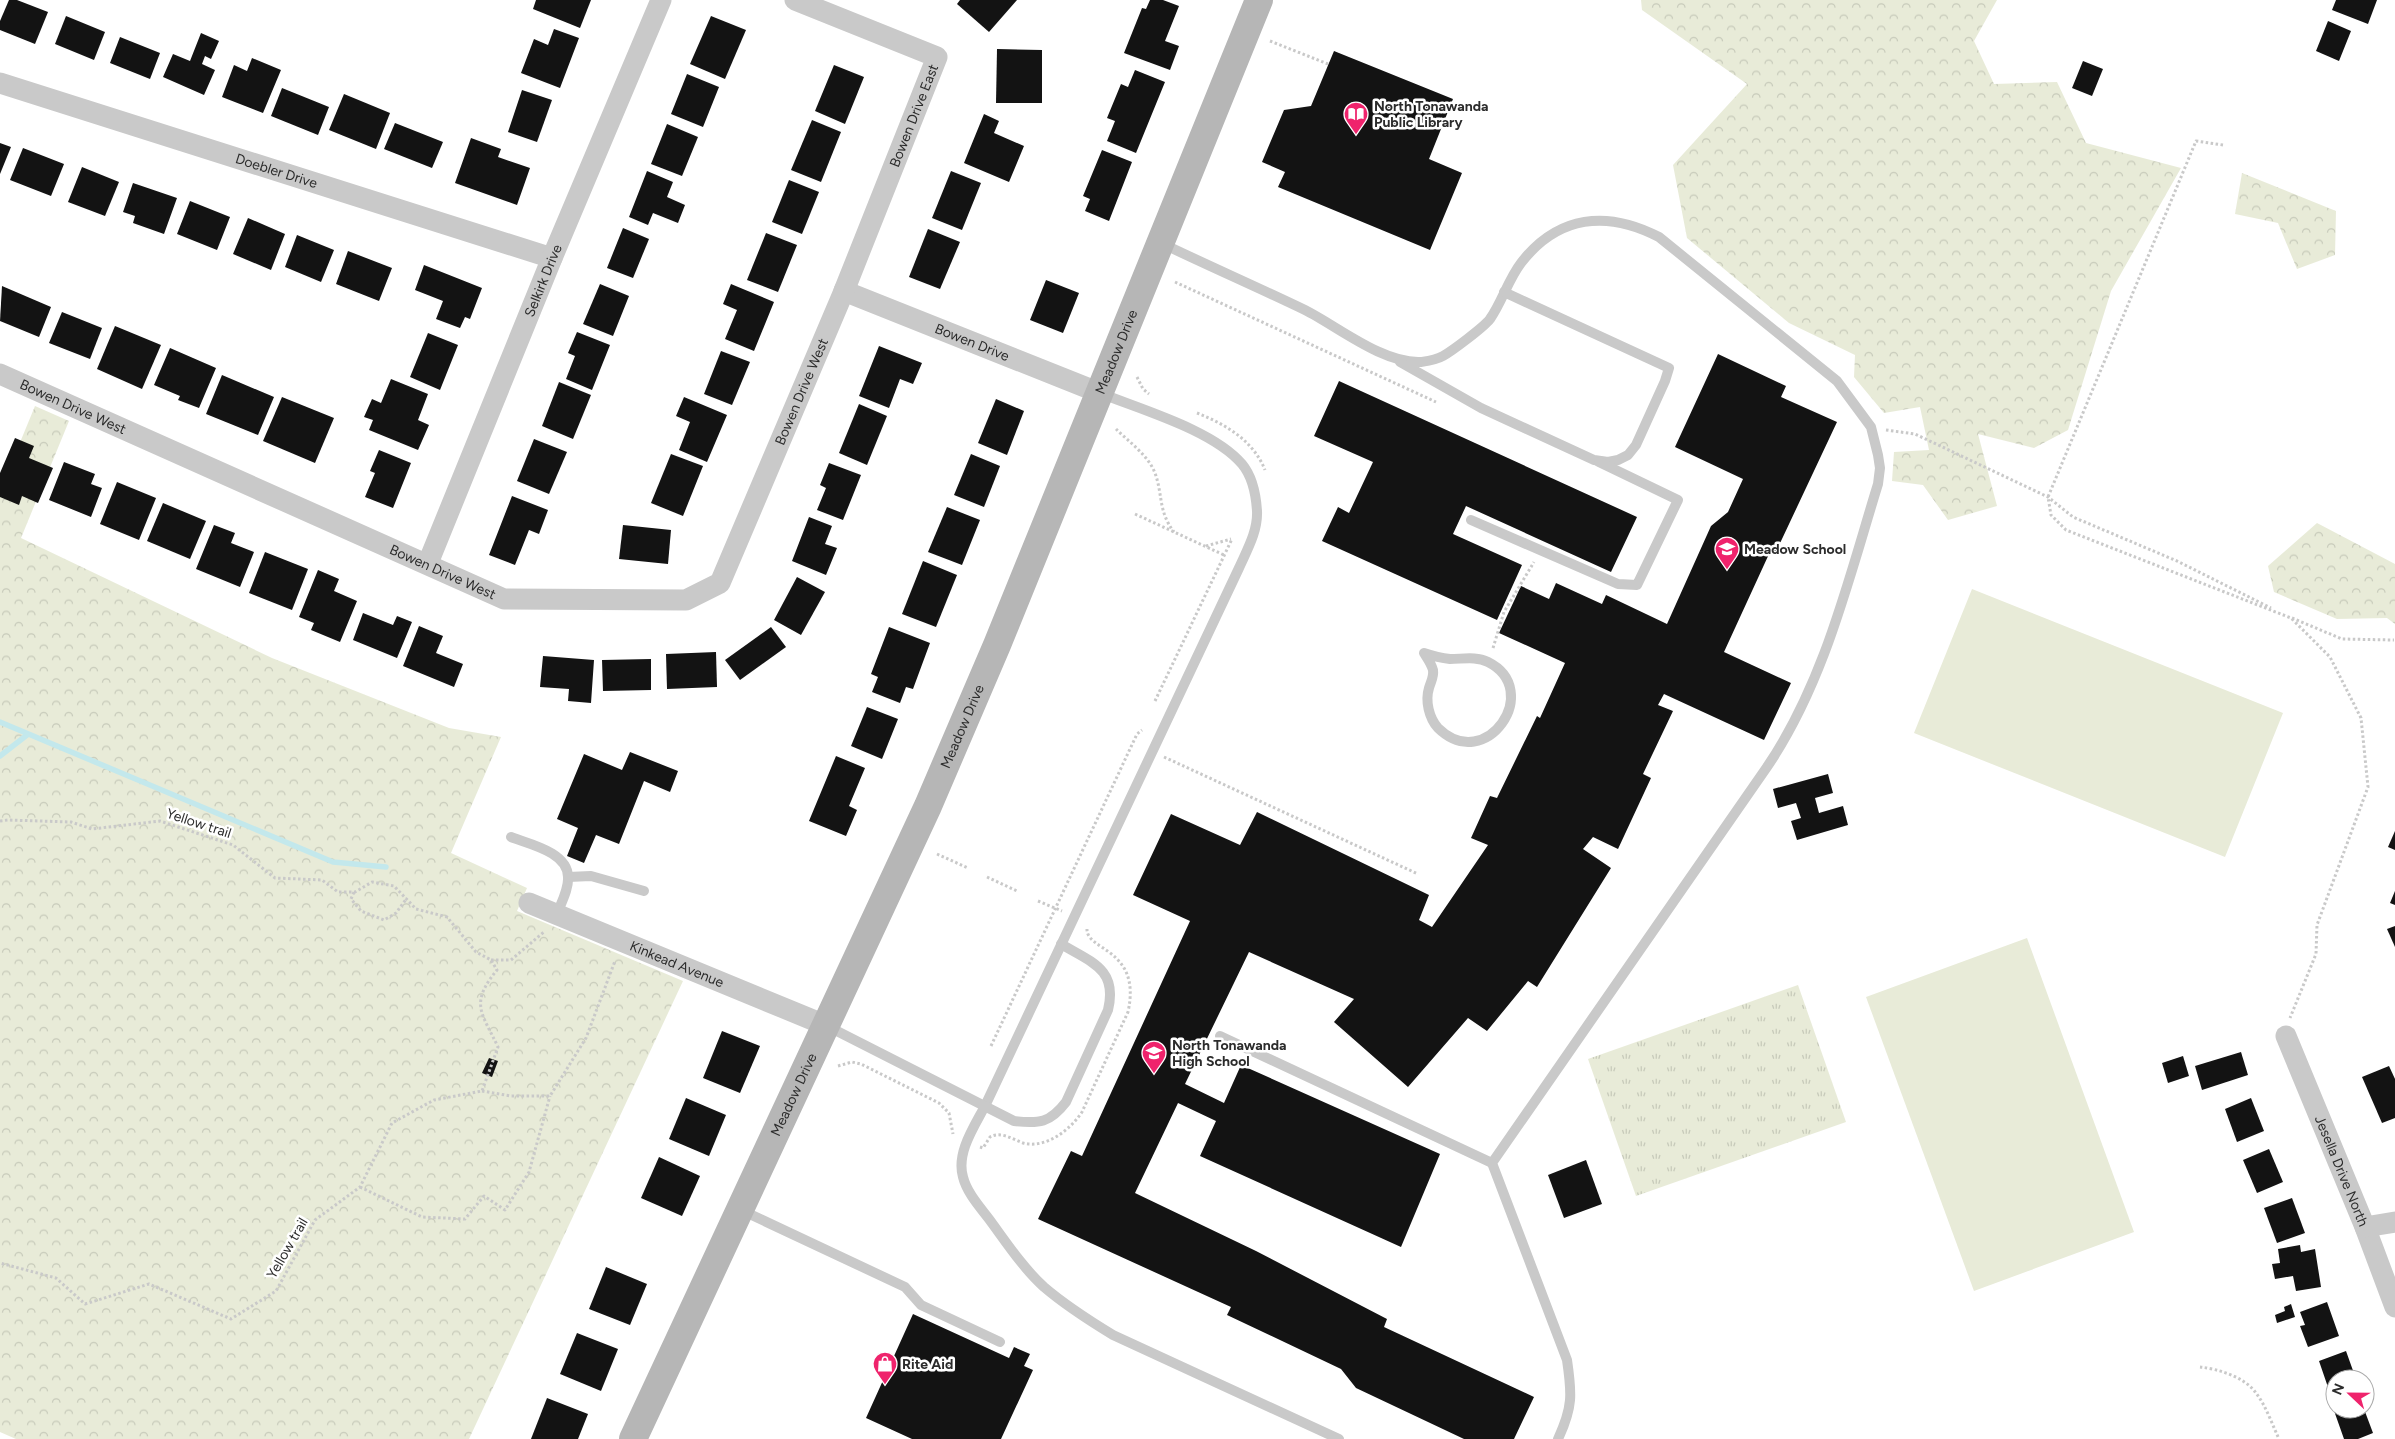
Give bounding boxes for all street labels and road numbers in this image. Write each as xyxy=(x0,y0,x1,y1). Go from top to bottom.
street label: Bowen Drive East xyxy=(886,62,942,170)
street label: Doebler Drive xyxy=(233,150,320,192)
street label: Selkirk Drive xyxy=(521,242,566,319)
street label: Meadow Drive xyxy=(1092,307,1141,397)
street label: Bowen Drive xyxy=(932,320,1012,365)
street label: Bowen Drive West xyxy=(772,336,832,448)
street label: Bowen Drive West xyxy=(17,376,129,438)
street label: Bowen Drive West xyxy=(387,541,498,603)
street label: Meadow Drive xyxy=(937,682,988,771)
street label: Yellow trail xyxy=(164,805,233,842)
street label: Kinkead Avenue xyxy=(627,937,727,991)
street label: Meadow Drive xyxy=(767,1050,821,1139)
street label: Jesella Drive North xyxy=(2311,1113,2372,1229)
street label: Yellow trail xyxy=(263,1215,312,1282)

